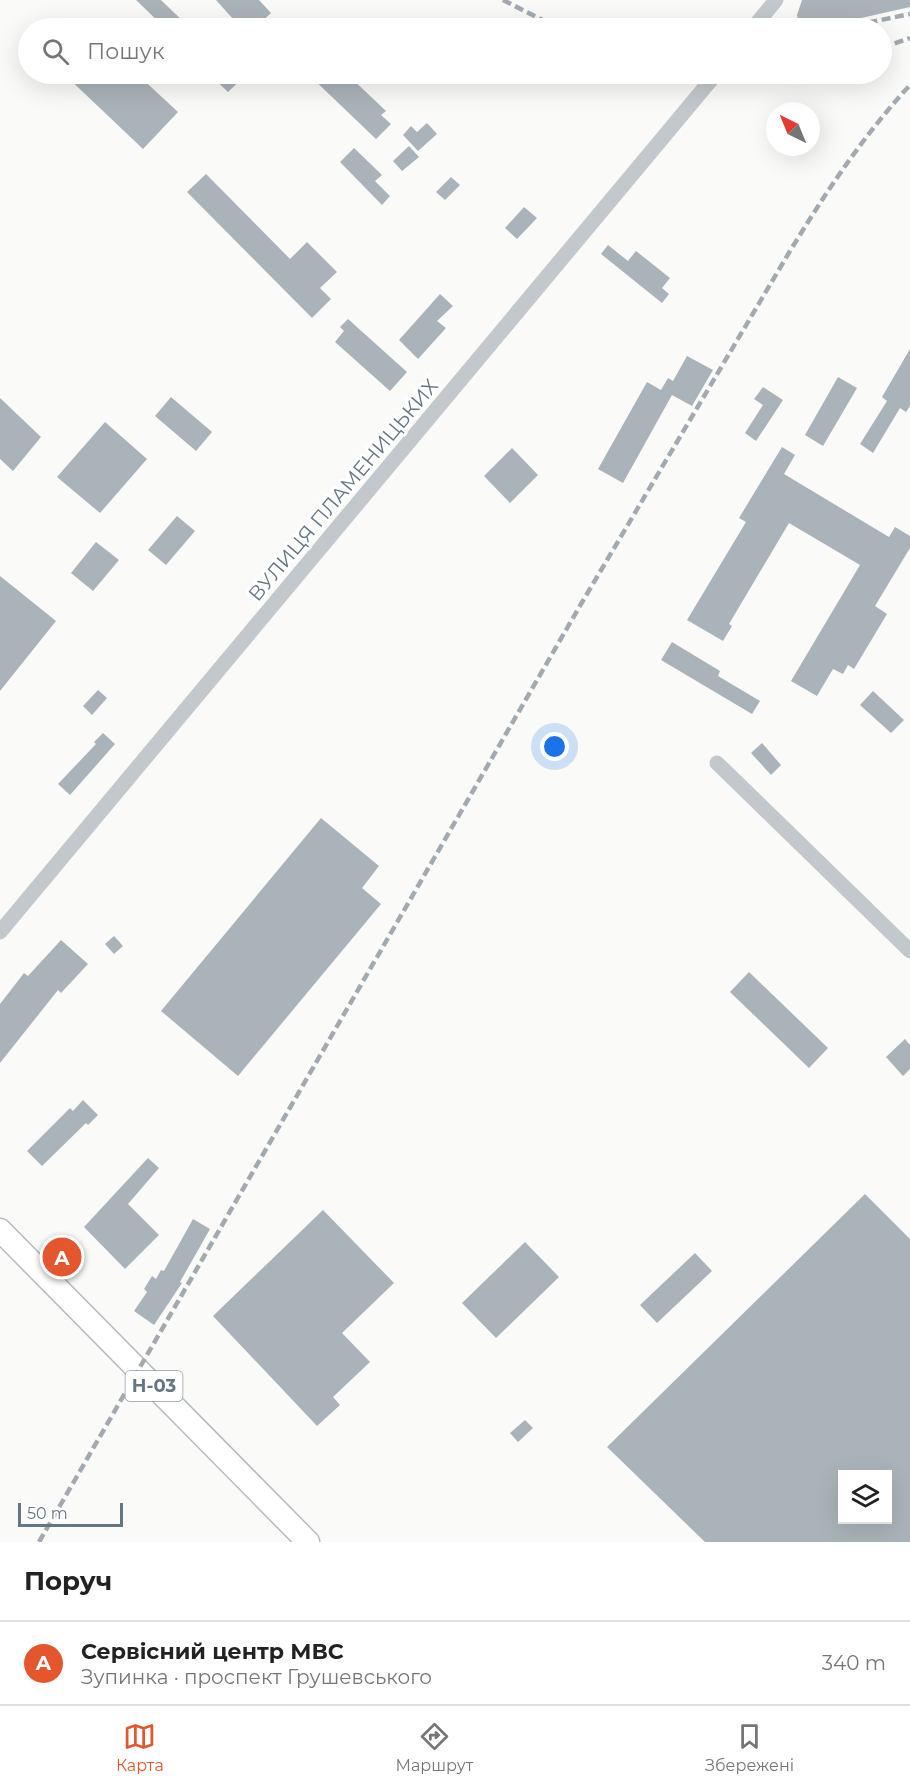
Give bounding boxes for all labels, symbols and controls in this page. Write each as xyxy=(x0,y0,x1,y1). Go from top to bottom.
search box xyxy=(18,18,892,84)
icon: search xyxy=(39,35,72,68)
text: Пошук xyxy=(87,38,165,65)
north arrow xyxy=(766,102,820,156)
street label: ВУЛИЦЯ ПЛАМЕНИЦЬКИХ xyxy=(243,374,443,606)
your location xyxy=(540,732,569,761)
pin: A xyxy=(42,1234,82,1280)
road number: Н-03 xyxy=(126,1371,182,1401)
map controls xyxy=(838,1470,892,1524)
button: layers xyxy=(838,1470,892,1524)
scale bar xyxy=(18,1500,123,1528)
text: 50 m xyxy=(27,1504,68,1523)
text: Поруч xyxy=(24,1565,112,1597)
text: Сервісний центр МВС xyxy=(81,1638,344,1665)
text: A xyxy=(36,1651,51,1675)
text: 340 m xyxy=(822,1651,886,1675)
text: Зупинка · проспект Грушевського xyxy=(81,1665,432,1689)
tab: Карта xyxy=(116,1720,164,1775)
tab: Маршрут xyxy=(396,1720,473,1775)
tab: Збережені xyxy=(705,1720,794,1775)

